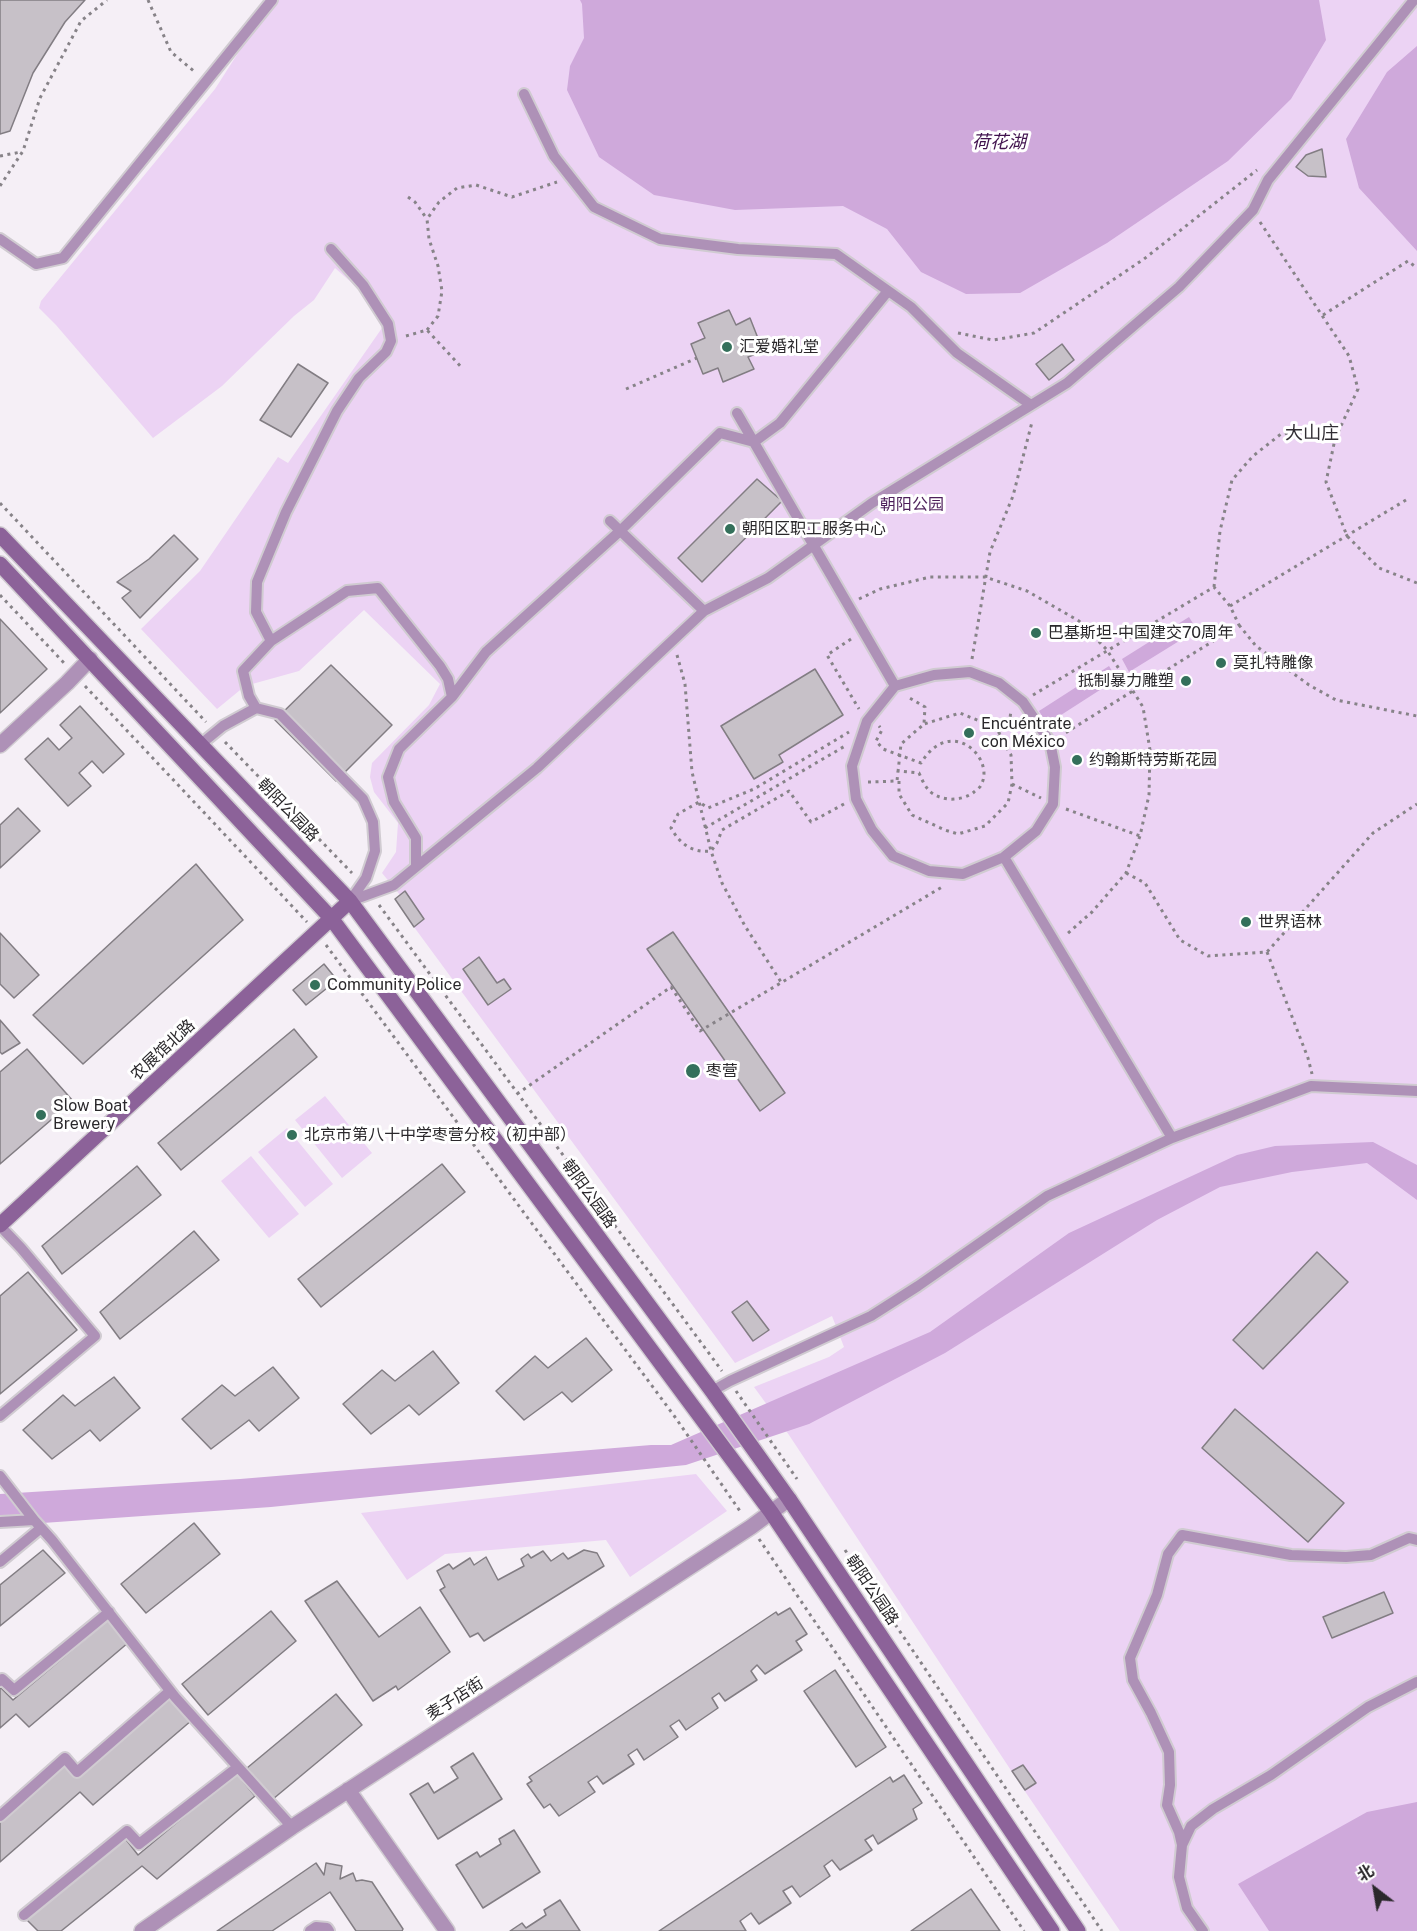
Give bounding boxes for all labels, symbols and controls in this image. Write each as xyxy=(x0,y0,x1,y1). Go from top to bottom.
water label: 荷花湖 xyxy=(972,131,1026,153)
place label: 汇爱婚礼堂 xyxy=(739,337,819,357)
marker: 汇爱婚礼堂 xyxy=(720,340,734,354)
district label: 大山庄 xyxy=(1285,422,1339,444)
park label: 朝阳公园 xyxy=(880,495,944,515)
place label: 朝阳区职工服务中心 xyxy=(742,519,886,539)
marker: 朝阳区职工服务中心 xyxy=(723,522,737,536)
place label: 巴基斯坦-中国建交70周年 xyxy=(1048,623,1233,643)
marker: 巴基斯坦-中国建交70周年 xyxy=(1029,626,1043,640)
place label: 莫扎特雕像 xyxy=(1233,653,1313,673)
marker: 莫扎特雕像 xyxy=(1214,656,1228,670)
place label: 抵制暴力雕塑 xyxy=(1078,671,1174,691)
marker: 抵制暴力雕塑 xyxy=(1179,674,1193,688)
place label: Encuéntrate con México xyxy=(981,714,1072,752)
marker: Encuéntrate con México xyxy=(962,726,976,740)
place label: 约翰斯特劳斯花园 xyxy=(1089,750,1217,770)
marker: 约翰斯特劳斯花园 xyxy=(1070,753,1084,767)
street label: 朝阳公园路 xyxy=(253,775,323,845)
place label: 世界语林 xyxy=(1258,912,1322,932)
marker: 世界语林 xyxy=(1239,915,1253,929)
place label: Community Police xyxy=(327,975,462,995)
marker: Community Police xyxy=(308,978,322,992)
street label: 农展馆北路 xyxy=(127,1016,199,1084)
place label: 枣营 xyxy=(706,1061,738,1081)
marker: 枣营 xyxy=(684,1062,702,1080)
place label: Slow Boat Brewery xyxy=(53,1096,128,1134)
marker: Slow Boat Brewery xyxy=(34,1108,48,1122)
place label: 北京市第八十中学枣营分校（初中部） xyxy=(304,1125,576,1145)
marker: 北京市第八十中学枣营分校（初中部） xyxy=(285,1128,299,1142)
street label: 朝阳公园路 xyxy=(558,1156,620,1232)
street label: 朝阳公园路 xyxy=(842,1551,902,1629)
street label: 麦子店街 xyxy=(423,1674,487,1724)
north arrow xyxy=(1345,1859,1405,1919)
text: 北 xyxy=(1354,1861,1377,1885)

